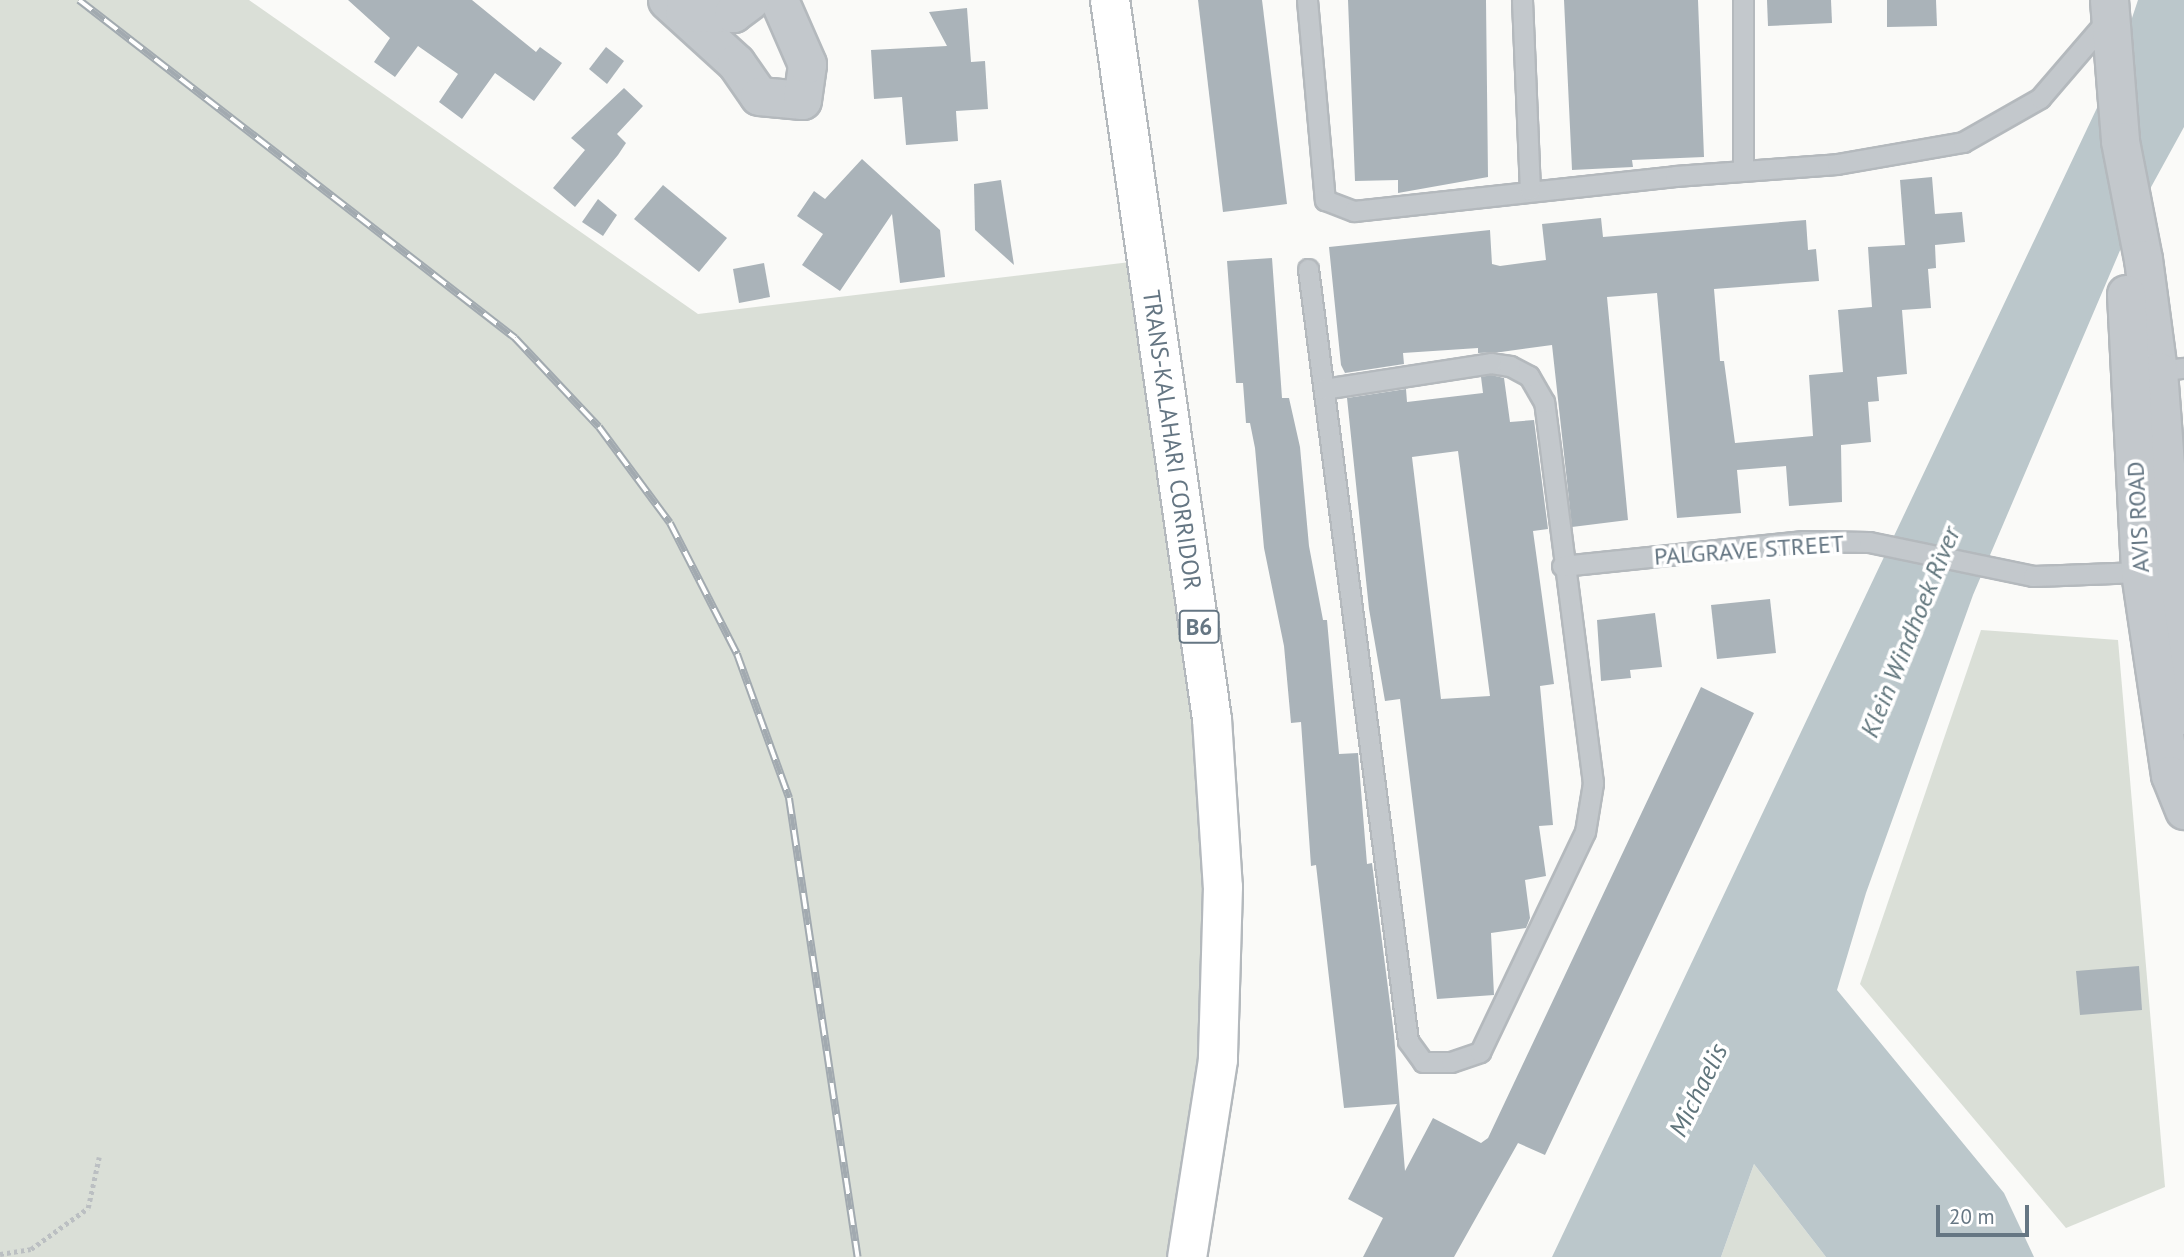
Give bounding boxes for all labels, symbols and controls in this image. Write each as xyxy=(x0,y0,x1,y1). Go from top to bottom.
street label: TRANS-KALAHARI CORRIDOR xyxy=(1137,288,1207,592)
street label: AVIS ROAD xyxy=(2121,461,2155,573)
water label: Klein Windhoek River xyxy=(1853,522,1967,742)
street label: PALGRAVE STREET xyxy=(1653,529,1845,571)
road number: B6 xyxy=(1178,608,1220,646)
water label: Michaelis xyxy=(1662,1038,1734,1142)
scale bar xyxy=(1939,1190,2032,1234)
text: 20 m xyxy=(1949,1203,1995,1230)

